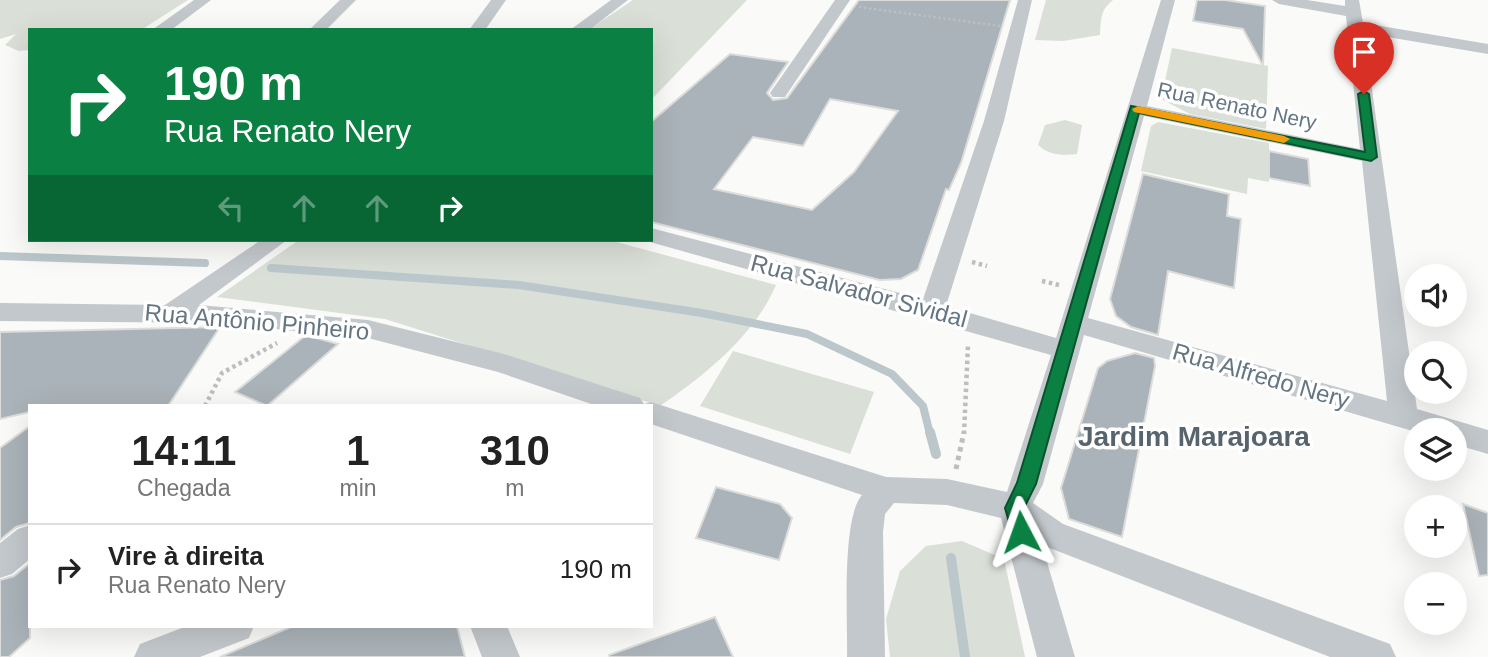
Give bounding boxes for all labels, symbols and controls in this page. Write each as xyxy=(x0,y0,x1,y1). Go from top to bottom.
pin xyxy=(1334,22,1394,94)
icon: arrive xyxy=(1345,33,1383,71)
icon: right xyxy=(49,56,140,147)
text: 190 m xyxy=(164,56,303,110)
street label: Rua Renato Nery xyxy=(1155,77,1319,134)
text: Rua Renato Nery xyxy=(164,113,411,149)
icon: left xyxy=(212,189,250,227)
icon: ahead xyxy=(285,189,323,227)
icon: ahead xyxy=(358,189,396,227)
icon: right xyxy=(431,189,469,227)
street label: Rua Salvador Sividal xyxy=(748,249,970,332)
map controls xyxy=(1404,264,1467,635)
button: sound xyxy=(1404,264,1467,327)
street label: Rua Antônio Pinheiro xyxy=(144,298,371,345)
street label: Rua Alfredo Nery xyxy=(1170,337,1353,414)
button: search xyxy=(1404,341,1467,404)
button: layers xyxy=(1404,418,1467,481)
district label: Jardim Marajoara xyxy=(1078,421,1310,452)
text: 14:11 xyxy=(131,427,236,474)
text: 1 xyxy=(346,427,370,474)
text: 310 xyxy=(480,427,550,474)
text: Chegada xyxy=(137,475,230,501)
text: min xyxy=(339,475,377,501)
text: m xyxy=(505,475,524,501)
position arrow xyxy=(984,495,1058,569)
button: + xyxy=(1404,495,1467,558)
text: Vire à direita xyxy=(108,541,264,571)
icon: right xyxy=(49,551,87,589)
text: 190 m xyxy=(560,554,632,584)
text: Rua Renato Nery xyxy=(108,572,286,598)
button: − xyxy=(1404,572,1467,635)

